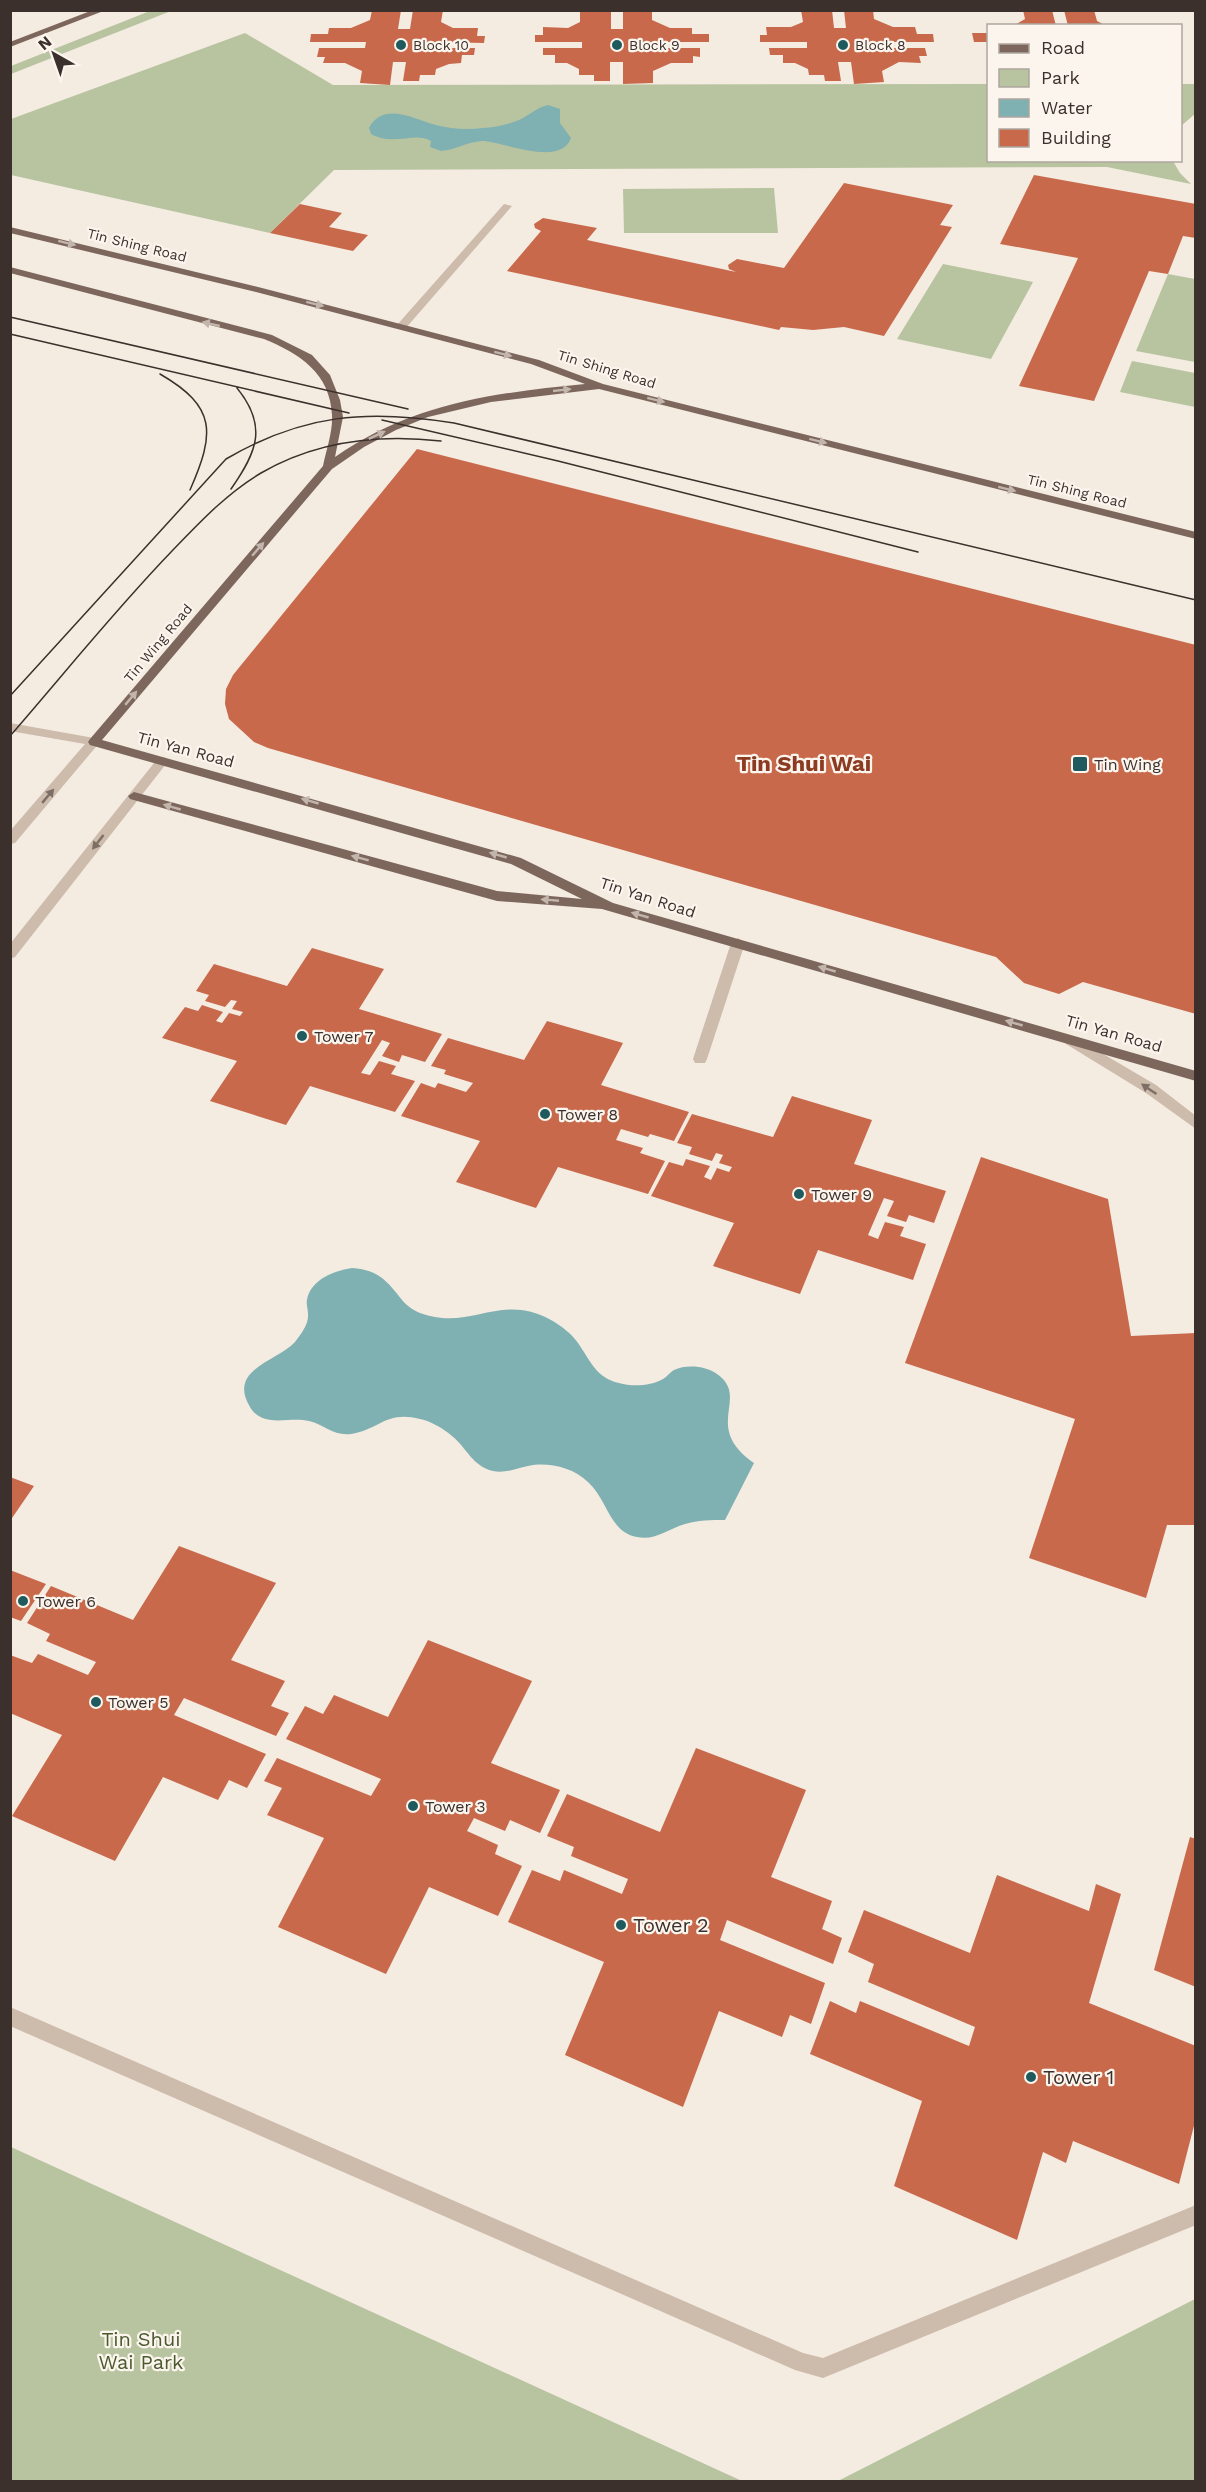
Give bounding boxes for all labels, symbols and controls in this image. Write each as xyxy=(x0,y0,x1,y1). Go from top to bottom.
north arrow xyxy=(24,24,84,84)
legend xyxy=(987,24,1182,162)
text: N xyxy=(34,32,55,54)
place label: Block 10 xyxy=(413,37,469,53)
place label: Block 9 xyxy=(629,37,680,53)
place label: Block 8 xyxy=(855,37,906,53)
text: Road xyxy=(1041,37,1085,58)
marker: Block 10 xyxy=(394,38,408,52)
marker: Block 9 xyxy=(610,38,624,52)
marker: Block 8 xyxy=(836,38,850,52)
text: Park xyxy=(1041,67,1080,88)
text: Water xyxy=(1041,97,1093,118)
text: Building xyxy=(1041,127,1111,148)
street label: Tin Shing Road xyxy=(86,225,188,265)
one-way arrow xyxy=(58,239,77,249)
one-way arrow xyxy=(306,300,324,310)
one-way arrow xyxy=(202,318,220,328)
street label: Tin Shing Road xyxy=(556,346,658,392)
one-way arrow xyxy=(495,350,513,359)
one-way arrow xyxy=(553,385,572,394)
one-way arrow xyxy=(647,395,665,405)
one-way arrow xyxy=(369,430,387,440)
one-way arrow xyxy=(808,436,827,446)
street label: Tin Shing Road xyxy=(1026,471,1128,511)
one-way arrow xyxy=(998,484,1016,494)
one-way arrow xyxy=(251,542,264,557)
street label: Tin Wing Road xyxy=(121,601,195,685)
one-way arrow xyxy=(124,691,137,706)
street label: Tin Yan Road xyxy=(135,727,236,772)
district label: Tin Shui Wai xyxy=(737,751,871,776)
marker: Tin Wing xyxy=(1071,755,1089,773)
place label: Tin Wing xyxy=(1094,755,1161,774)
one-way arrow xyxy=(42,788,55,804)
one-way arrow xyxy=(301,796,319,805)
one-way arrow xyxy=(163,801,181,811)
one-way arrow xyxy=(92,834,105,850)
one-way arrow xyxy=(489,850,507,859)
one-way arrow xyxy=(351,853,369,862)
street label: Tin Yan Road xyxy=(598,873,698,922)
one-way arrow xyxy=(540,895,559,905)
one-way arrow xyxy=(631,910,649,919)
one-way arrow xyxy=(818,964,836,973)
street label: Tin Yan Road xyxy=(1063,1011,1164,1056)
one-way arrow xyxy=(1005,1018,1023,1027)
place label: Tower 7 xyxy=(314,1027,374,1046)
marker: Tower 7 xyxy=(295,1029,309,1043)
one-way arrow xyxy=(1142,1083,1158,1095)
place label: Tower 8 xyxy=(557,1105,618,1124)
marker: Tower 8 xyxy=(538,1107,552,1121)
place label: Tower 9 xyxy=(811,1185,872,1204)
marker: Tower 9 xyxy=(792,1187,806,1201)
place label: Tower 6 xyxy=(35,1592,96,1611)
marker: Tower 6 xyxy=(16,1594,30,1608)
place label: Tower 5 xyxy=(108,1693,169,1712)
marker: Tower 5 xyxy=(89,1695,103,1709)
place label: Tower 3 xyxy=(425,1797,486,1816)
marker: Tower 3 xyxy=(406,1799,420,1813)
place label: Tower 2 xyxy=(633,1913,709,1937)
marker: Tower 2 xyxy=(614,1918,628,1932)
place label: Tower 1 xyxy=(1043,2065,1114,2089)
marker: Tower 1 xyxy=(1024,2070,1038,2084)
park label: Tin Shui Wai Park xyxy=(99,2327,183,2374)

